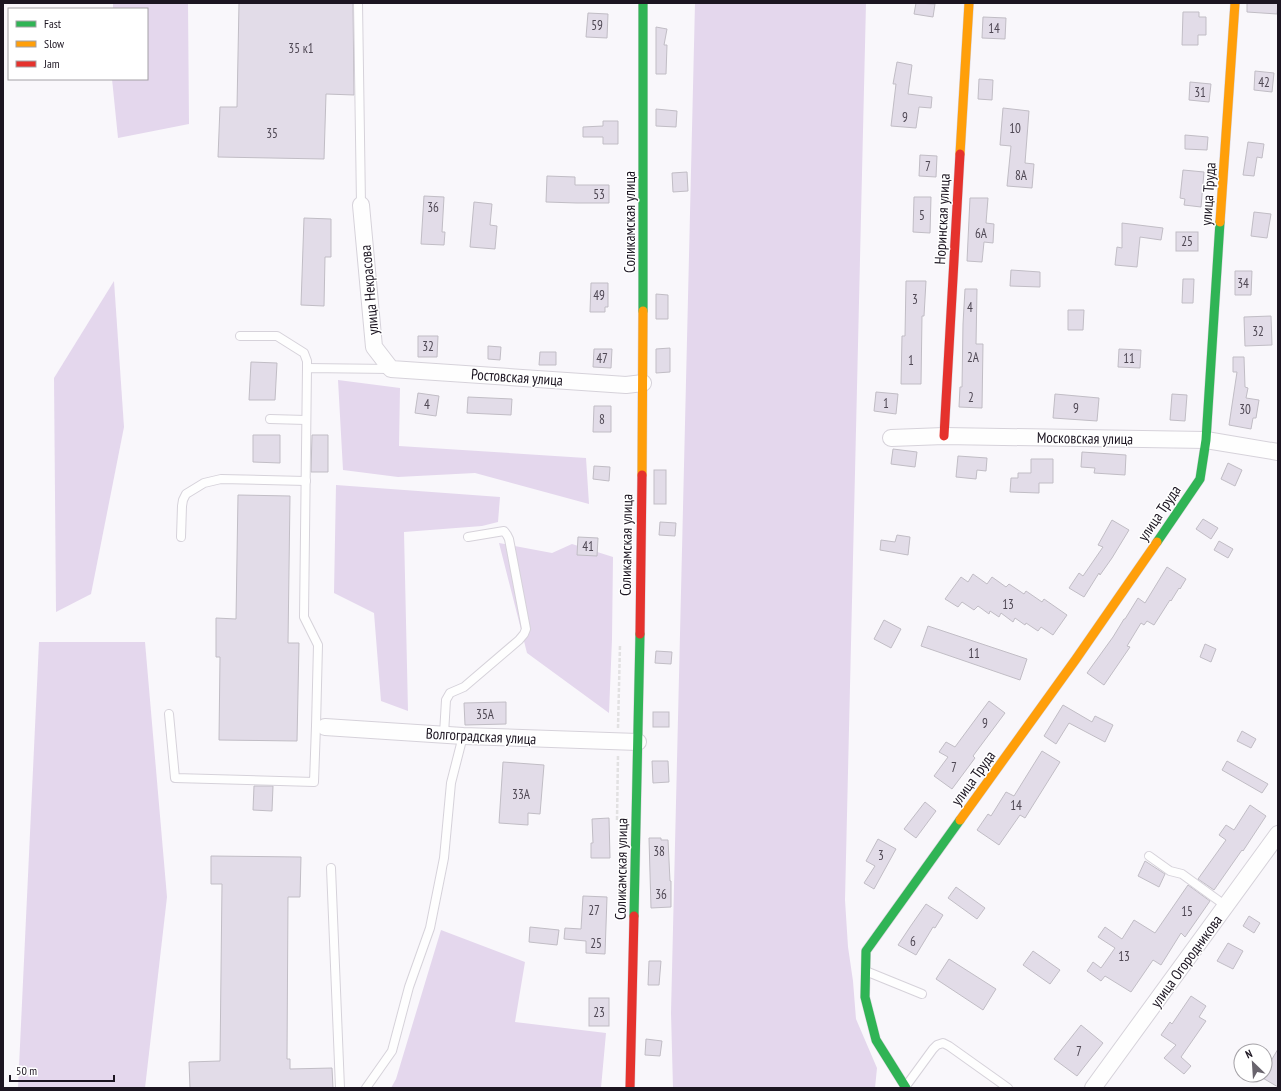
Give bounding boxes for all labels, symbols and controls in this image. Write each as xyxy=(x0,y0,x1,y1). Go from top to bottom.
legend xyxy=(8,8,148,80)
text: Fast xyxy=(44,16,62,31)
house number: 59 xyxy=(591,17,603,34)
house number: 14 xyxy=(988,20,1000,37)
text: Slow xyxy=(44,36,65,51)
house number: 35 к1 xyxy=(288,40,314,57)
text: Jam xyxy=(43,56,60,71)
house number: 42 xyxy=(1258,74,1270,91)
house number: 31 xyxy=(1194,84,1206,101)
house number: 9 xyxy=(902,109,908,126)
house number: 10 xyxy=(1009,120,1021,137)
house number: 35 xyxy=(266,125,278,142)
house number: 7 xyxy=(925,158,931,175)
street label: улица Труда xyxy=(1196,162,1220,226)
house number: 8А xyxy=(1015,167,1028,184)
street label: Соликамская улица xyxy=(620,171,639,273)
street label: Норинская улица xyxy=(930,173,954,265)
house number: 53 xyxy=(593,186,605,203)
house number: 36 xyxy=(427,199,439,216)
house number: 5 xyxy=(919,207,925,224)
house number: 6А xyxy=(975,225,988,242)
house number: 25 xyxy=(1181,233,1193,250)
street label: улица Некрасова xyxy=(356,244,382,336)
house number: 34 xyxy=(1237,275,1249,292)
house number: 49 xyxy=(593,287,605,304)
house number: 3 xyxy=(912,291,918,308)
house number: 4 xyxy=(967,299,973,316)
house number: 32 xyxy=(1252,323,1264,340)
house number: 32 xyxy=(422,338,434,355)
house number: 2А xyxy=(967,349,980,366)
house number: 47 xyxy=(596,350,608,367)
house number: 11 xyxy=(1123,350,1135,367)
house number: 1 xyxy=(908,352,914,369)
street label: Ростовская улица xyxy=(470,364,564,390)
house number: 2 xyxy=(968,389,974,406)
house number: 1 xyxy=(883,395,889,412)
house number: 4 xyxy=(424,396,430,413)
house number: 9 xyxy=(1073,400,1079,417)
house number: 30 xyxy=(1239,401,1251,418)
house number: 8 xyxy=(599,411,605,428)
street label: Московская улица xyxy=(1037,428,1133,448)
street label: улица Труда xyxy=(1133,481,1185,545)
street label: Соликамская улица xyxy=(616,494,636,596)
house number: 41 xyxy=(582,538,594,555)
house number: 13 xyxy=(1002,596,1014,613)
house number: 11 xyxy=(968,645,980,662)
house number: 35А xyxy=(476,706,495,723)
house number: 9 xyxy=(982,715,988,732)
street label: Волгоградская улица xyxy=(425,724,537,748)
street label: улица Труда xyxy=(947,747,999,809)
house number: 7 xyxy=(951,759,957,776)
house number: 33А xyxy=(512,786,531,803)
house number: 14 xyxy=(1010,797,1022,814)
street label: Соликамская улица xyxy=(611,818,631,920)
house number: 38 xyxy=(653,843,665,860)
house number: 3 xyxy=(878,847,884,864)
house number: 36 xyxy=(655,886,667,903)
house number: 27 xyxy=(588,902,600,919)
house number: 15 xyxy=(1181,903,1193,920)
street label: улица Огородникова xyxy=(1146,911,1226,1011)
house number: 6 xyxy=(910,933,916,950)
house number: 25 xyxy=(590,935,602,952)
house number: 13 xyxy=(1118,948,1130,965)
house number: 23 xyxy=(593,1004,605,1021)
house number: 7 xyxy=(1076,1043,1082,1060)
north arrow xyxy=(1233,1043,1273,1083)
text: N xyxy=(1243,1046,1254,1062)
scale bar xyxy=(10,1057,114,1083)
text: 50 m xyxy=(16,1063,37,1078)

